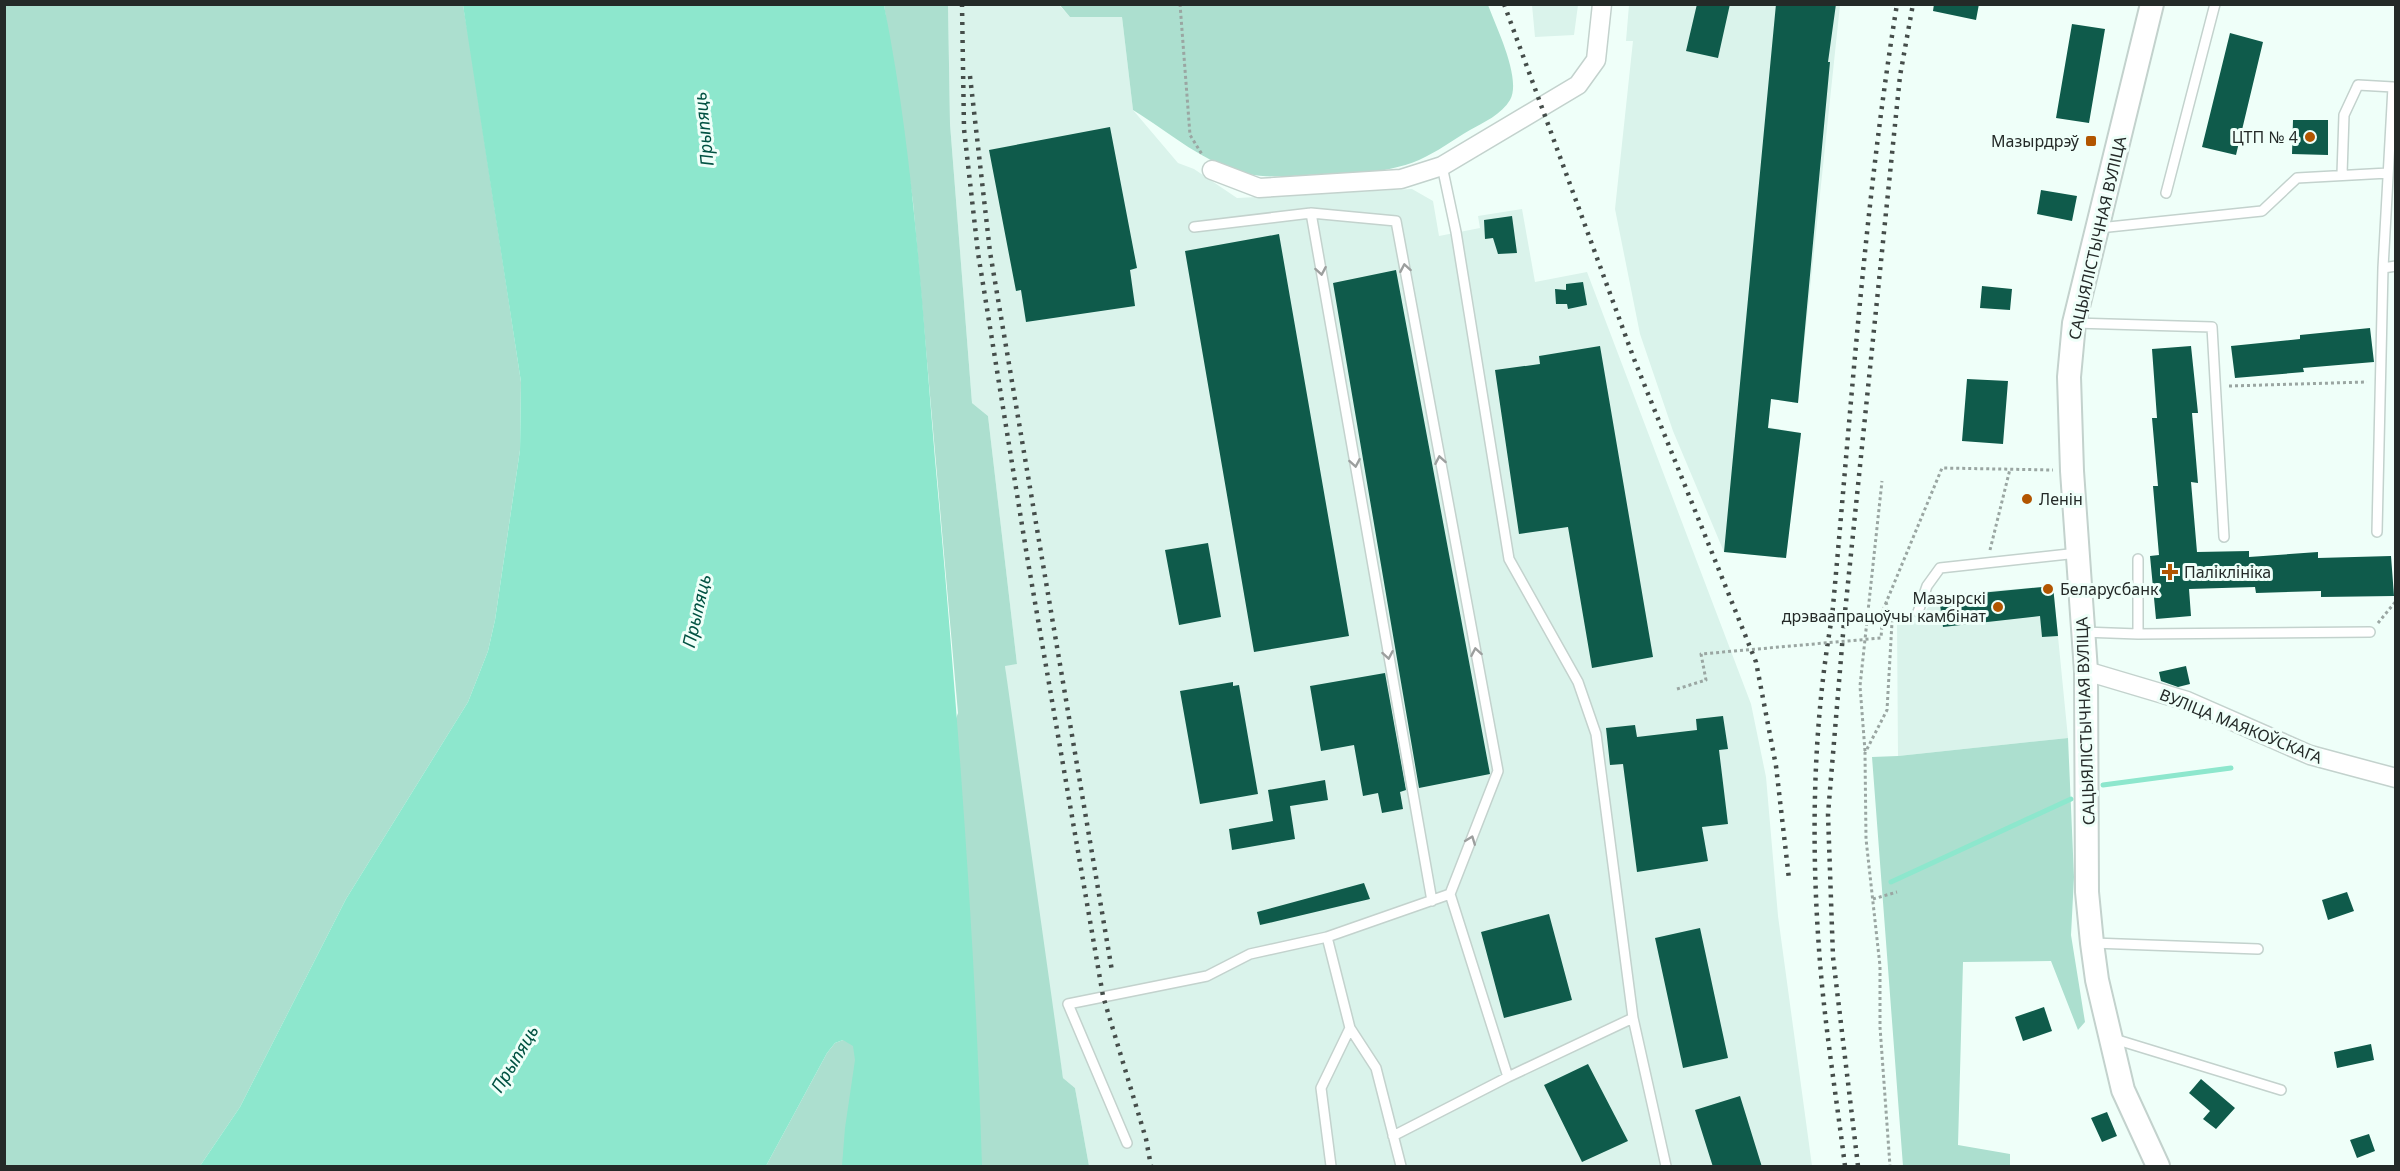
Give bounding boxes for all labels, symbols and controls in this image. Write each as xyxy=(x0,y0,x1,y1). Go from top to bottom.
water label: Прыпяць xyxy=(687,91,719,167)
place label: ЦТП № 4 xyxy=(2232,126,2298,148)
place label: Мазырдрэў xyxy=(1991,130,2080,152)
marker: ЦТП № 4 xyxy=(2303,130,2317,144)
street label: САЦЫЯЛІСТЫЧНАЯ ВУЛІЦА xyxy=(2063,133,2131,342)
marker: Мазырдрэў xyxy=(2084,134,2098,148)
one-way arrow xyxy=(1399,263,1412,273)
one-way arrow xyxy=(1314,266,1327,276)
one-way arrow xyxy=(1434,455,1447,465)
one-way arrow xyxy=(1348,458,1360,468)
place label: Ленін xyxy=(2039,488,2083,510)
marker: Ленін xyxy=(2020,492,2034,506)
place label: Паліклініка xyxy=(2184,561,2271,583)
marker: Паліклініка xyxy=(2161,563,2179,581)
water label: Прыпяць xyxy=(676,572,716,650)
place label: Беларусбанк xyxy=(2060,578,2159,600)
marker: Беларусбанк xyxy=(2041,582,2055,596)
place label: Мазырскі дрэваапрацоўчы камбінат xyxy=(1782,587,1987,627)
marker: Мазырскі дрэваапрацоўчы камбінат xyxy=(1991,600,2005,614)
street label: САЦЫЯЛІСТЫЧНАЯ ВУЛІЦА xyxy=(2070,616,2100,825)
one-way arrow xyxy=(1470,647,1483,657)
one-way arrow xyxy=(1382,650,1394,660)
street label: ВУЛІЦА МАЯКОЎСКАГА xyxy=(2156,683,2326,769)
one-way arrow xyxy=(1464,835,1476,846)
water label: Прыпяць xyxy=(485,1020,544,1097)

